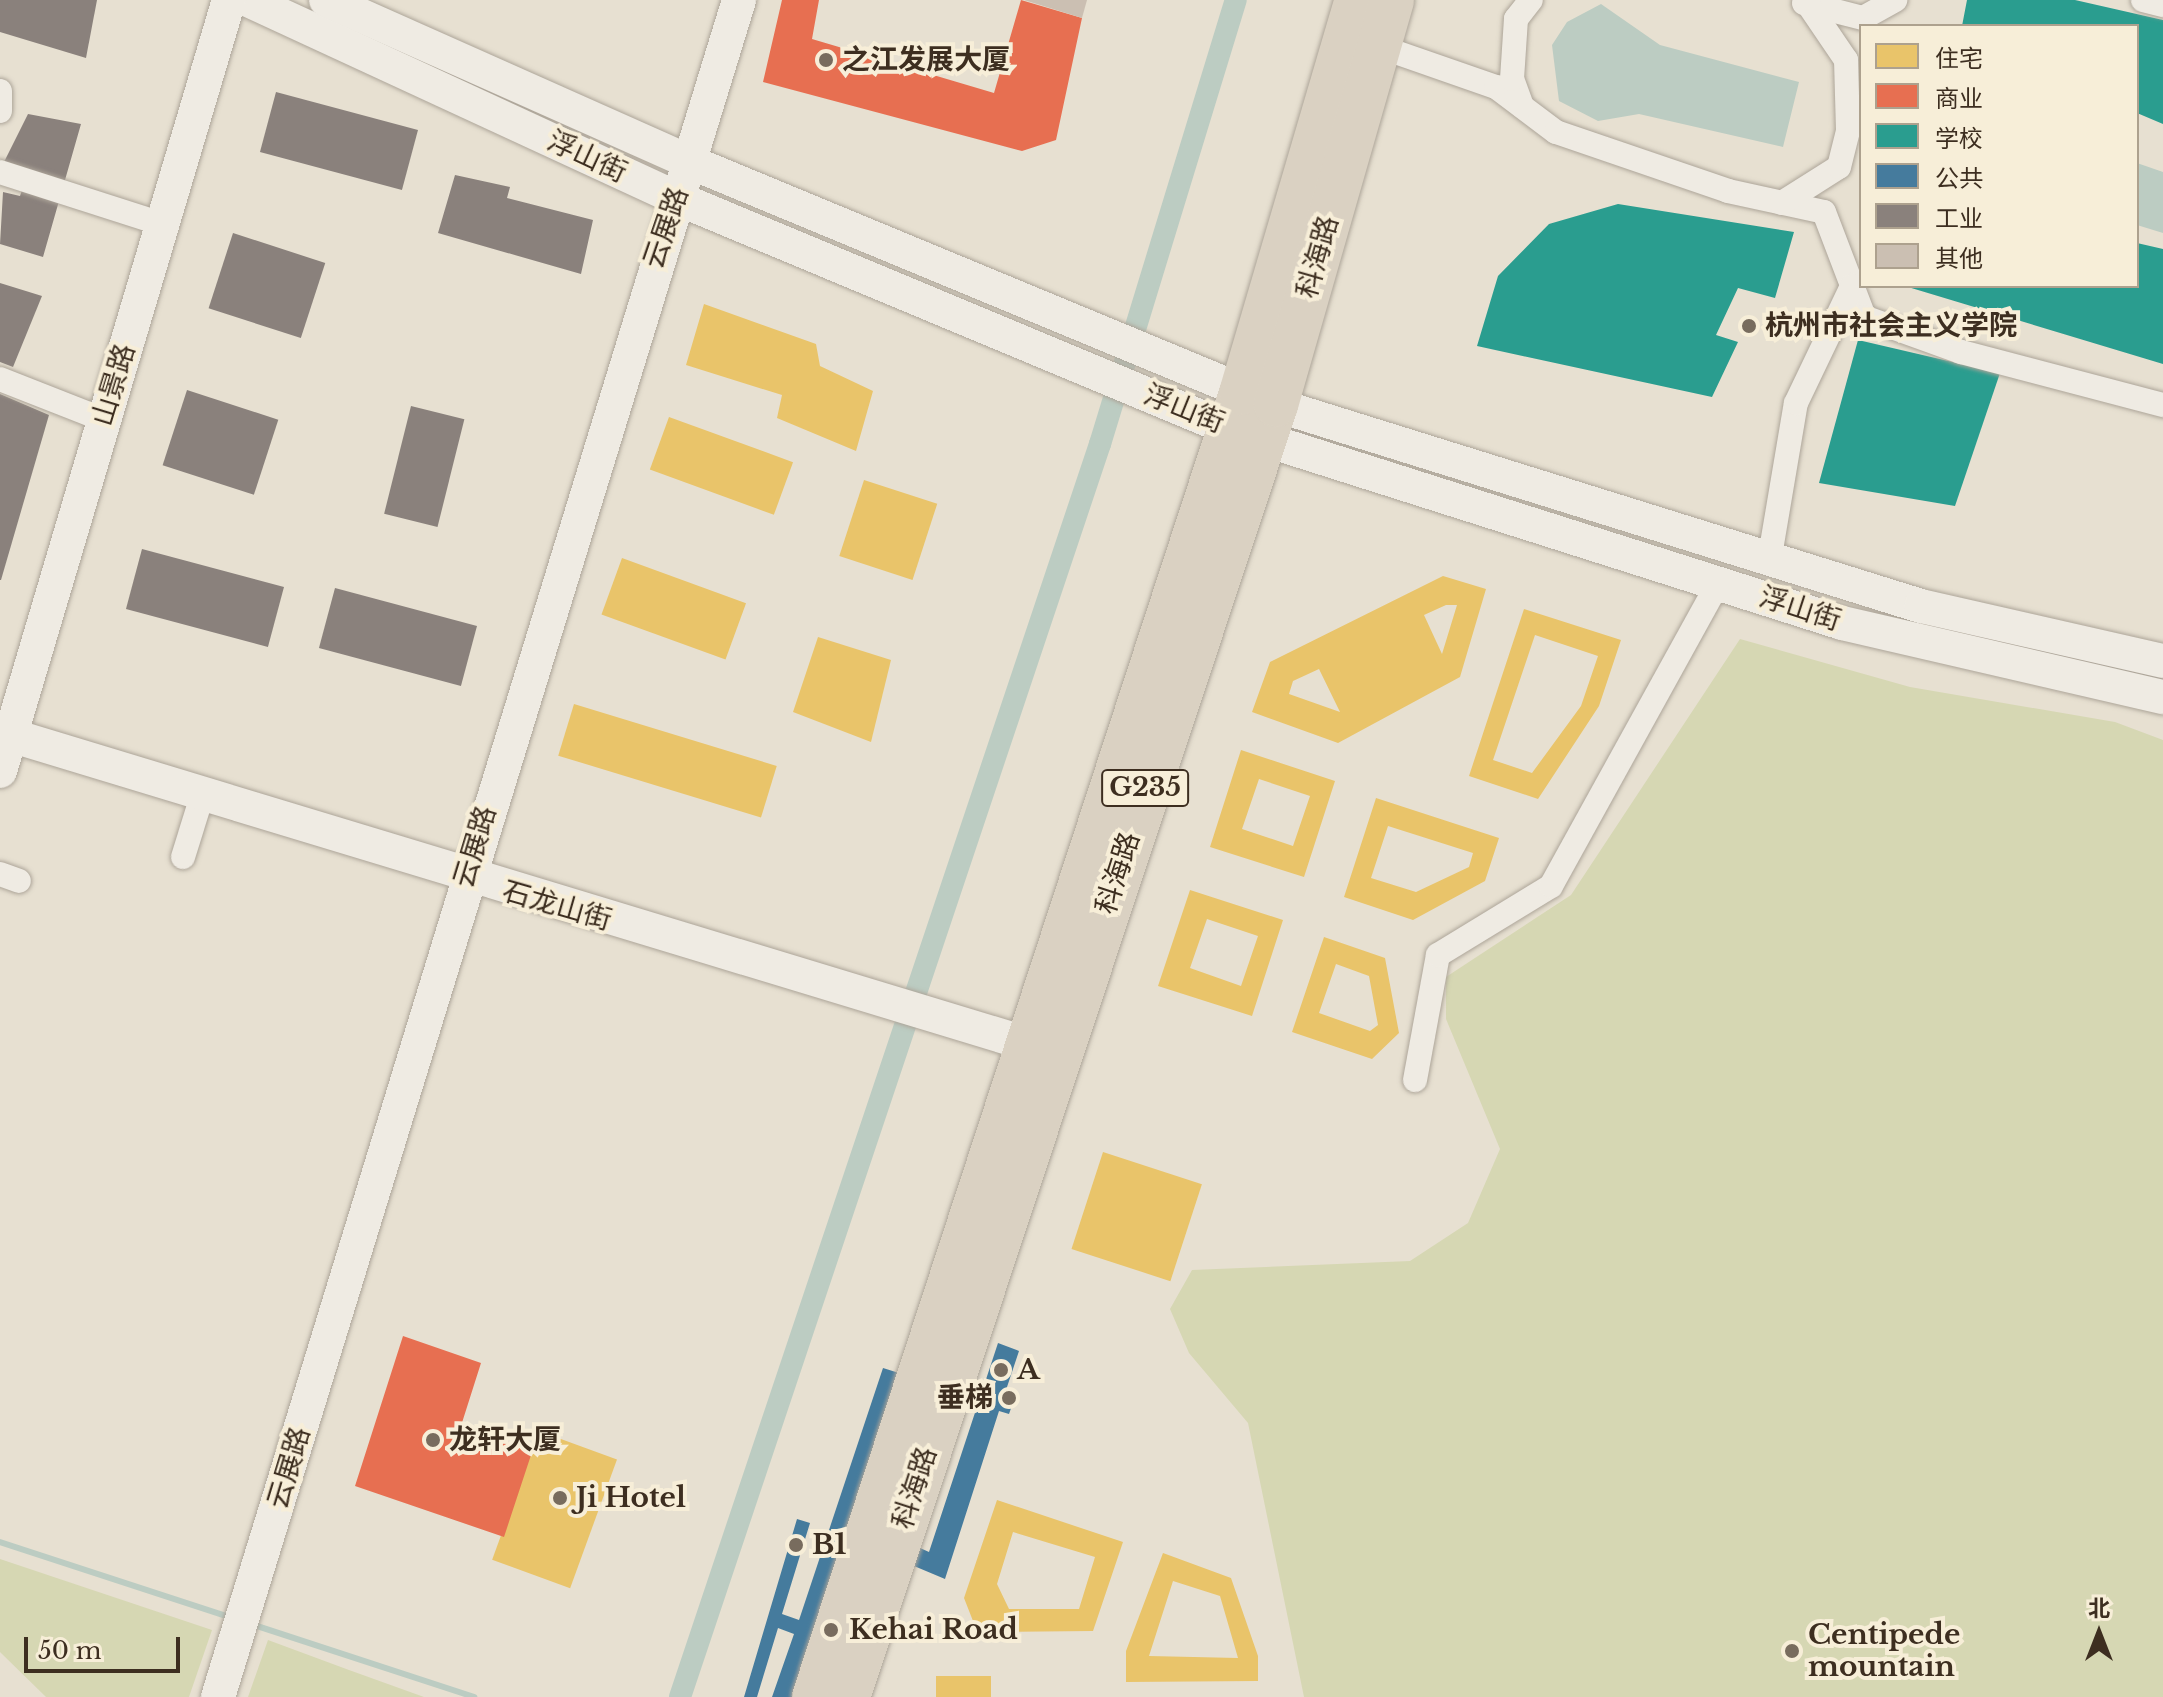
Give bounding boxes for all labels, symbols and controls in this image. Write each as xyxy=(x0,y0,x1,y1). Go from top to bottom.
legend xyxy=(1859,24,2139,288)
place label: 之江发展大厦 xyxy=(842,43,1010,77)
text: 住宅 xyxy=(1935,44,1983,73)
marker: 之江发展大厦 xyxy=(817,51,835,69)
text: 商业 xyxy=(1935,84,1983,113)
street label: 浮山街 xyxy=(542,124,632,190)
text: 学校 xyxy=(1935,124,1983,153)
text: 公共 xyxy=(1935,164,1983,193)
street label: 云展路 xyxy=(636,183,696,273)
text: 工业 xyxy=(1935,204,1983,233)
street label: 科海路 xyxy=(1290,212,1346,302)
text: 其他 xyxy=(1935,244,1983,273)
place label: 杭州市社会主义学院 xyxy=(1765,309,2017,343)
marker: 杭州市社会主义学院 xyxy=(1740,317,1758,335)
street label: 山景路 xyxy=(86,340,142,430)
street label: 浮山街 xyxy=(1139,378,1229,440)
street label: 浮山街 xyxy=(1755,580,1845,638)
road number: G235 xyxy=(1101,766,1189,810)
street label: 云展路 xyxy=(447,802,503,892)
street label: 科海路 xyxy=(1089,828,1147,918)
street label: 石龙山街 xyxy=(499,874,615,938)
place label: A xyxy=(1017,1353,1040,1387)
marker: A xyxy=(992,1361,1010,1379)
place label: 垂梯 xyxy=(937,1381,993,1415)
marker: 垂梯 xyxy=(1000,1389,1018,1407)
street label: 云展路 xyxy=(261,1423,317,1513)
place label: 龙轩大厦 xyxy=(449,1423,561,1457)
marker: 龙轩大厦 xyxy=(424,1431,442,1449)
street label: 科海路 xyxy=(886,1443,944,1533)
place label: Ji Hotel xyxy=(576,1481,686,1515)
marker: Ji Hotel xyxy=(551,1489,569,1507)
place label: B1 xyxy=(812,1528,847,1562)
marker: B1 xyxy=(787,1536,805,1554)
north arrow xyxy=(2059,1593,2139,1673)
text: 北 xyxy=(2088,1595,2110,1622)
place label: Kehai Road xyxy=(849,1613,1018,1647)
place label: Centipede mountain xyxy=(1808,1618,1960,1684)
marker: Kehai Road xyxy=(820,1619,842,1641)
scale bar xyxy=(28,1621,184,1671)
text: 50 m xyxy=(38,1636,101,1665)
marker: Centipede mountain xyxy=(1783,1642,1801,1660)

